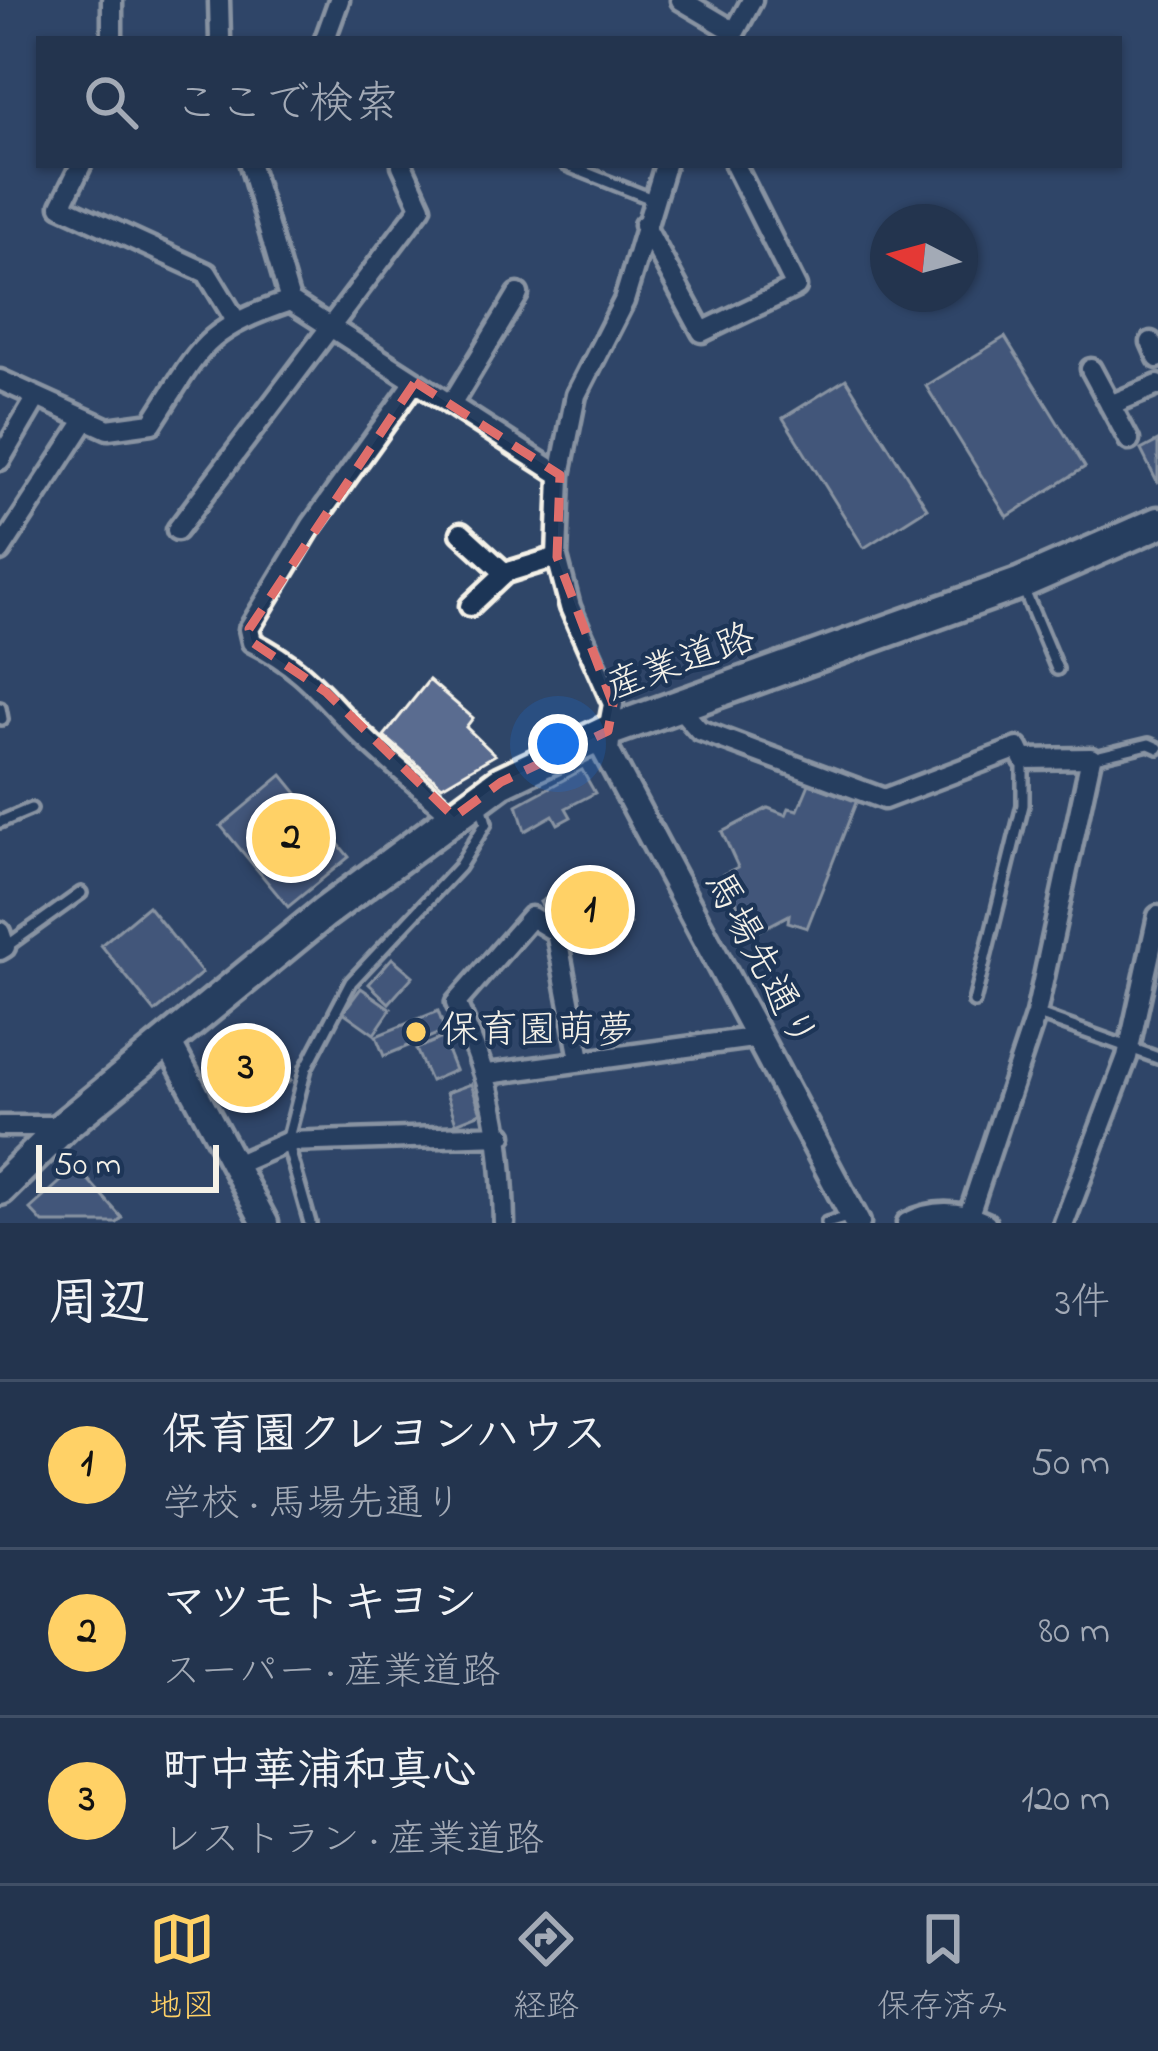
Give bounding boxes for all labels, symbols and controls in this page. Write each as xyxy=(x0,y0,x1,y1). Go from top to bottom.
search box xyxy=(36,36,1122,168)
icon: search xyxy=(78,69,144,135)
text: ここで検索 xyxy=(174,73,399,139)
north arrow xyxy=(870,204,978,312)
street label: 産業道路 xyxy=(598,611,764,717)
your location xyxy=(528,714,588,774)
pin: 2 xyxy=(252,793,330,883)
street label: 馬場先通り xyxy=(688,862,830,1060)
pin: 1 xyxy=(551,865,629,955)
place label: 保育園萌夢 xyxy=(440,1004,635,1061)
marker: 保育園萌夢 xyxy=(403,1019,429,1045)
pin: 3 xyxy=(207,1023,285,1113)
scale bar xyxy=(36,1139,219,1192)
text: 50 m xyxy=(54,1142,121,1190)
text: 周辺 xyxy=(48,1268,150,1343)
text: 3件 xyxy=(1055,1276,1110,1333)
text: 保育園クレヨンハウス xyxy=(162,1404,608,1470)
text: 1 xyxy=(81,1436,93,1493)
text: 50 m xyxy=(1031,1436,1110,1493)
text: 学校 · 馬場先通り xyxy=(162,1477,463,1534)
text: マツモトキヨシ xyxy=(162,1572,477,1638)
text: 2 xyxy=(77,1604,97,1661)
text: 80 m xyxy=(1039,1604,1110,1661)
text: スーパー · 産業道路 xyxy=(162,1645,500,1702)
text: 町中華浦和真心 xyxy=(162,1740,477,1806)
text: 3 xyxy=(79,1772,95,1829)
text: 120 m xyxy=(1021,1772,1110,1829)
text: レストラン · 産業道路 xyxy=(162,1813,544,1870)
tab: 地図 xyxy=(149,1906,215,2032)
tab: 経路 xyxy=(513,1906,579,2032)
tab: 保存済み xyxy=(877,1906,1009,2032)

